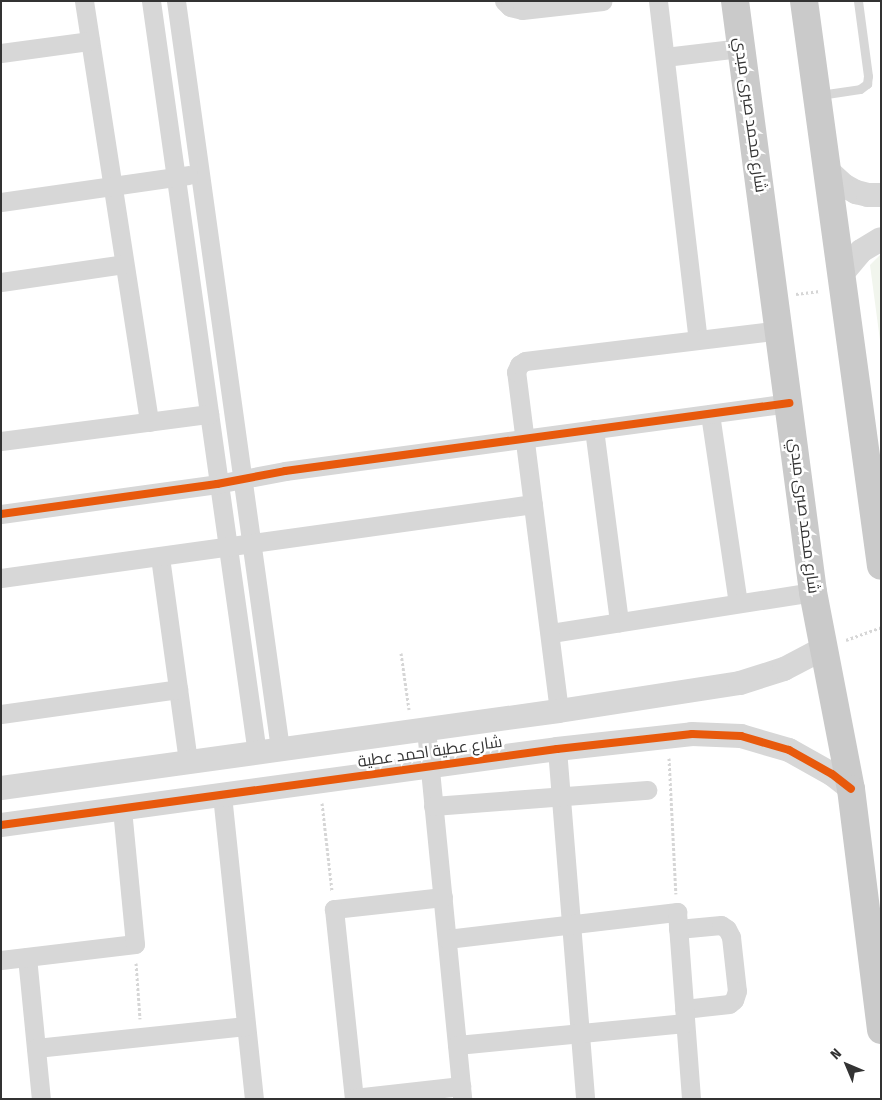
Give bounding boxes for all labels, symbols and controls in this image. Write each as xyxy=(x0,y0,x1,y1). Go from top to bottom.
street label: شارع محمد صبرى مبدي xyxy=(730,36,770,194)
street label: شارع محمد صبرى مبدي xyxy=(785,437,823,595)
street label: شارع عطية احمد عطية xyxy=(357,732,503,772)
north arrow xyxy=(822,1040,872,1090)
text: N xyxy=(827,1045,845,1063)

